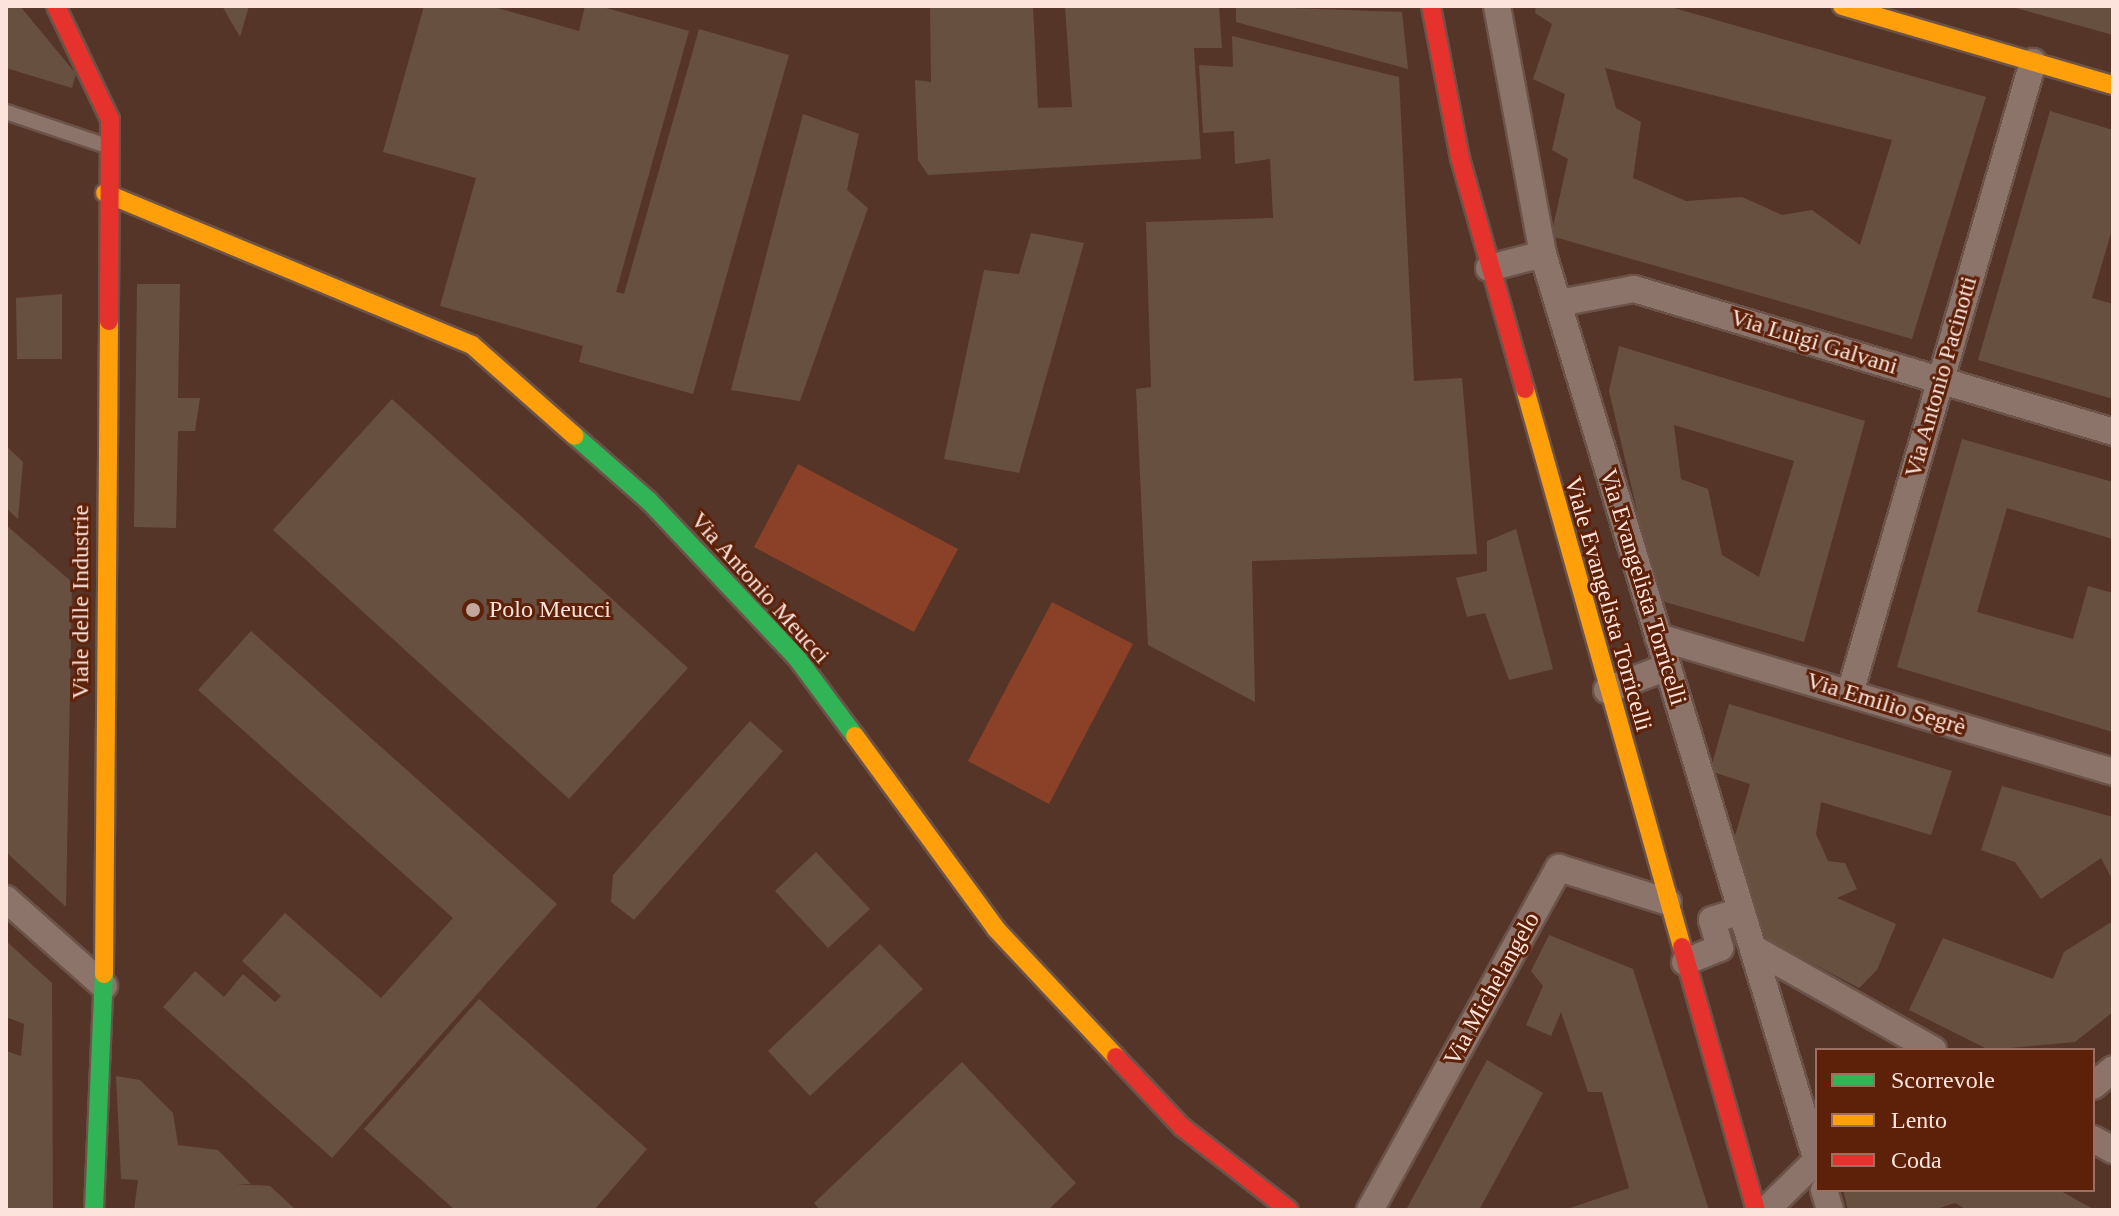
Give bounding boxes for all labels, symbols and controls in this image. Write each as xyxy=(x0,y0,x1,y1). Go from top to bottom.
street label: Via Antonio Pacinotti xyxy=(1898,272,1984,482)
street label: Via Luigi Galvani xyxy=(1727,303,1901,381)
street label: Via Evangelista Torricelli xyxy=(1593,465,1693,709)
street label: Viale Evangelista Torricelli xyxy=(1558,473,1658,735)
street label: Viale delle Industrie xyxy=(67,505,95,699)
street label: Via Antonio Meucci xyxy=(684,506,836,670)
place label: Polo Meucci xyxy=(489,596,611,624)
marker: Polo Meucci xyxy=(464,601,482,619)
street label: Via Emilio Segrè xyxy=(1803,666,1969,742)
street label: Via Michelangelo xyxy=(1438,907,1546,1071)
legend xyxy=(1815,1048,2095,1192)
text: Scorrevole xyxy=(1891,1067,1995,1093)
text: Lento xyxy=(1891,1107,1947,1133)
text: Coda xyxy=(1891,1147,1942,1173)

